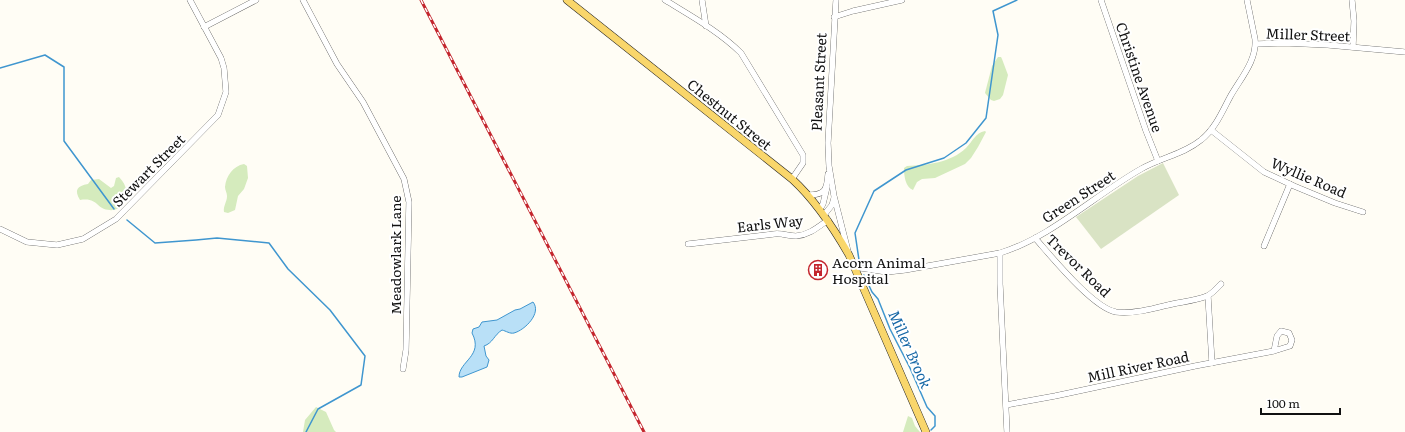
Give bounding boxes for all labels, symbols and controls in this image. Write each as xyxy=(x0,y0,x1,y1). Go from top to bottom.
street label: Christine Avenue xyxy=(1112,19,1168,135)
street label: Miller Street xyxy=(1265,23,1351,45)
street label: Pleasant Street xyxy=(805,32,831,132)
street label: Chestnut Street xyxy=(684,74,777,154)
street label: Stewart Street xyxy=(107,129,189,211)
street label: Wyllie Road xyxy=(1268,152,1350,202)
street label: Green Street xyxy=(1038,165,1119,227)
street label: Meadowlark Lane xyxy=(385,195,405,315)
street label: Earls Way xyxy=(736,209,805,236)
street label: Trevor Road xyxy=(1042,229,1116,301)
place label: Acorn Animal Hospital xyxy=(832,252,926,288)
building icon: Acorn Animal Hospital xyxy=(807,259,829,281)
water label: Miller Brook xyxy=(884,306,939,392)
street label: Mill River Road xyxy=(1085,345,1191,387)
scale bar xyxy=(1261,390,1340,416)
text: 100 m xyxy=(1267,394,1300,412)

